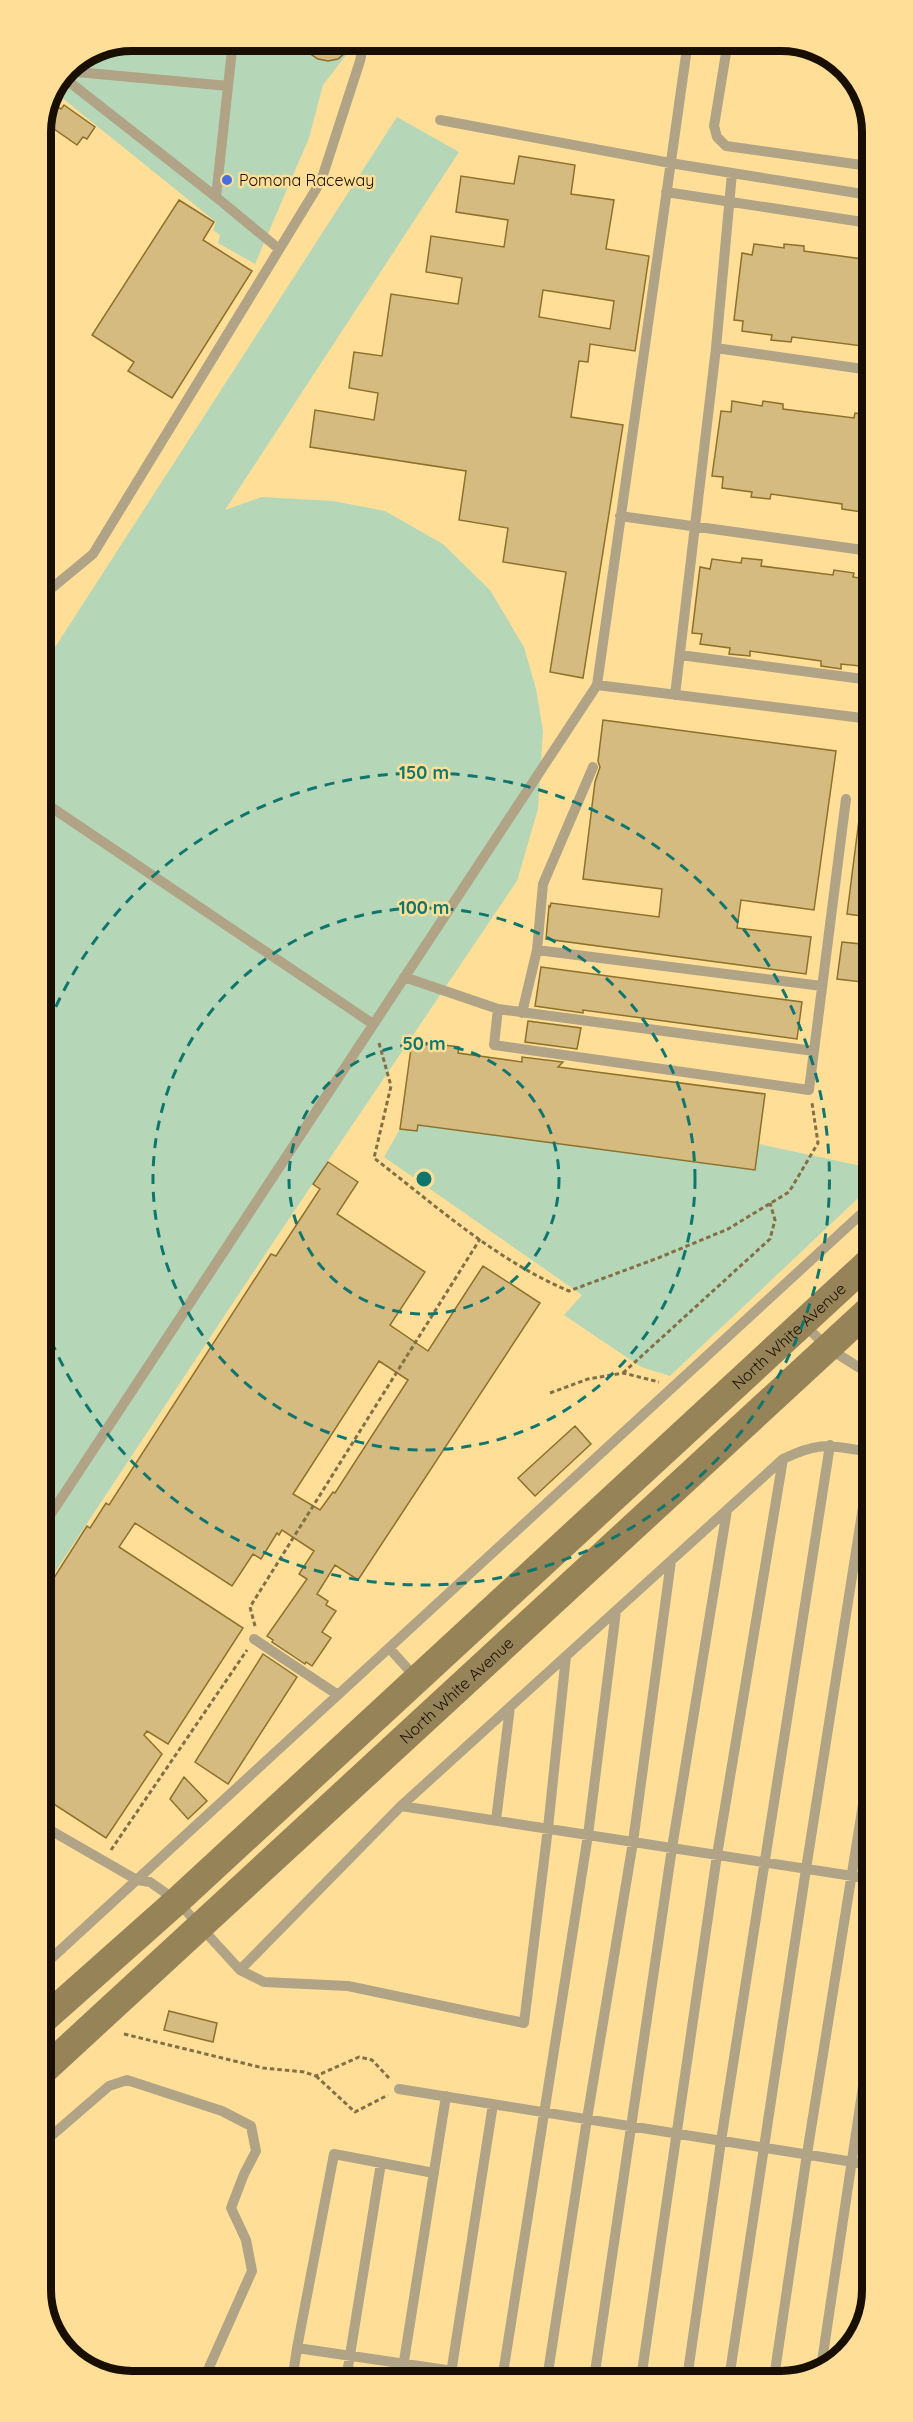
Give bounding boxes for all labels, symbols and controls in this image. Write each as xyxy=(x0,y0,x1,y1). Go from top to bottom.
place label: Pomona Raceway xyxy=(239,170,374,190)
marker: Pomona Raceway xyxy=(220,173,234,187)
text: 150 m xyxy=(399,761,449,784)
text: 100 m xyxy=(399,896,449,919)
text: 50 m xyxy=(402,1032,446,1055)
centre of rings xyxy=(414,1169,434,1189)
street label: North White Avenue xyxy=(728,1278,850,1393)
street label: North White Avenue xyxy=(395,1633,517,1748)

